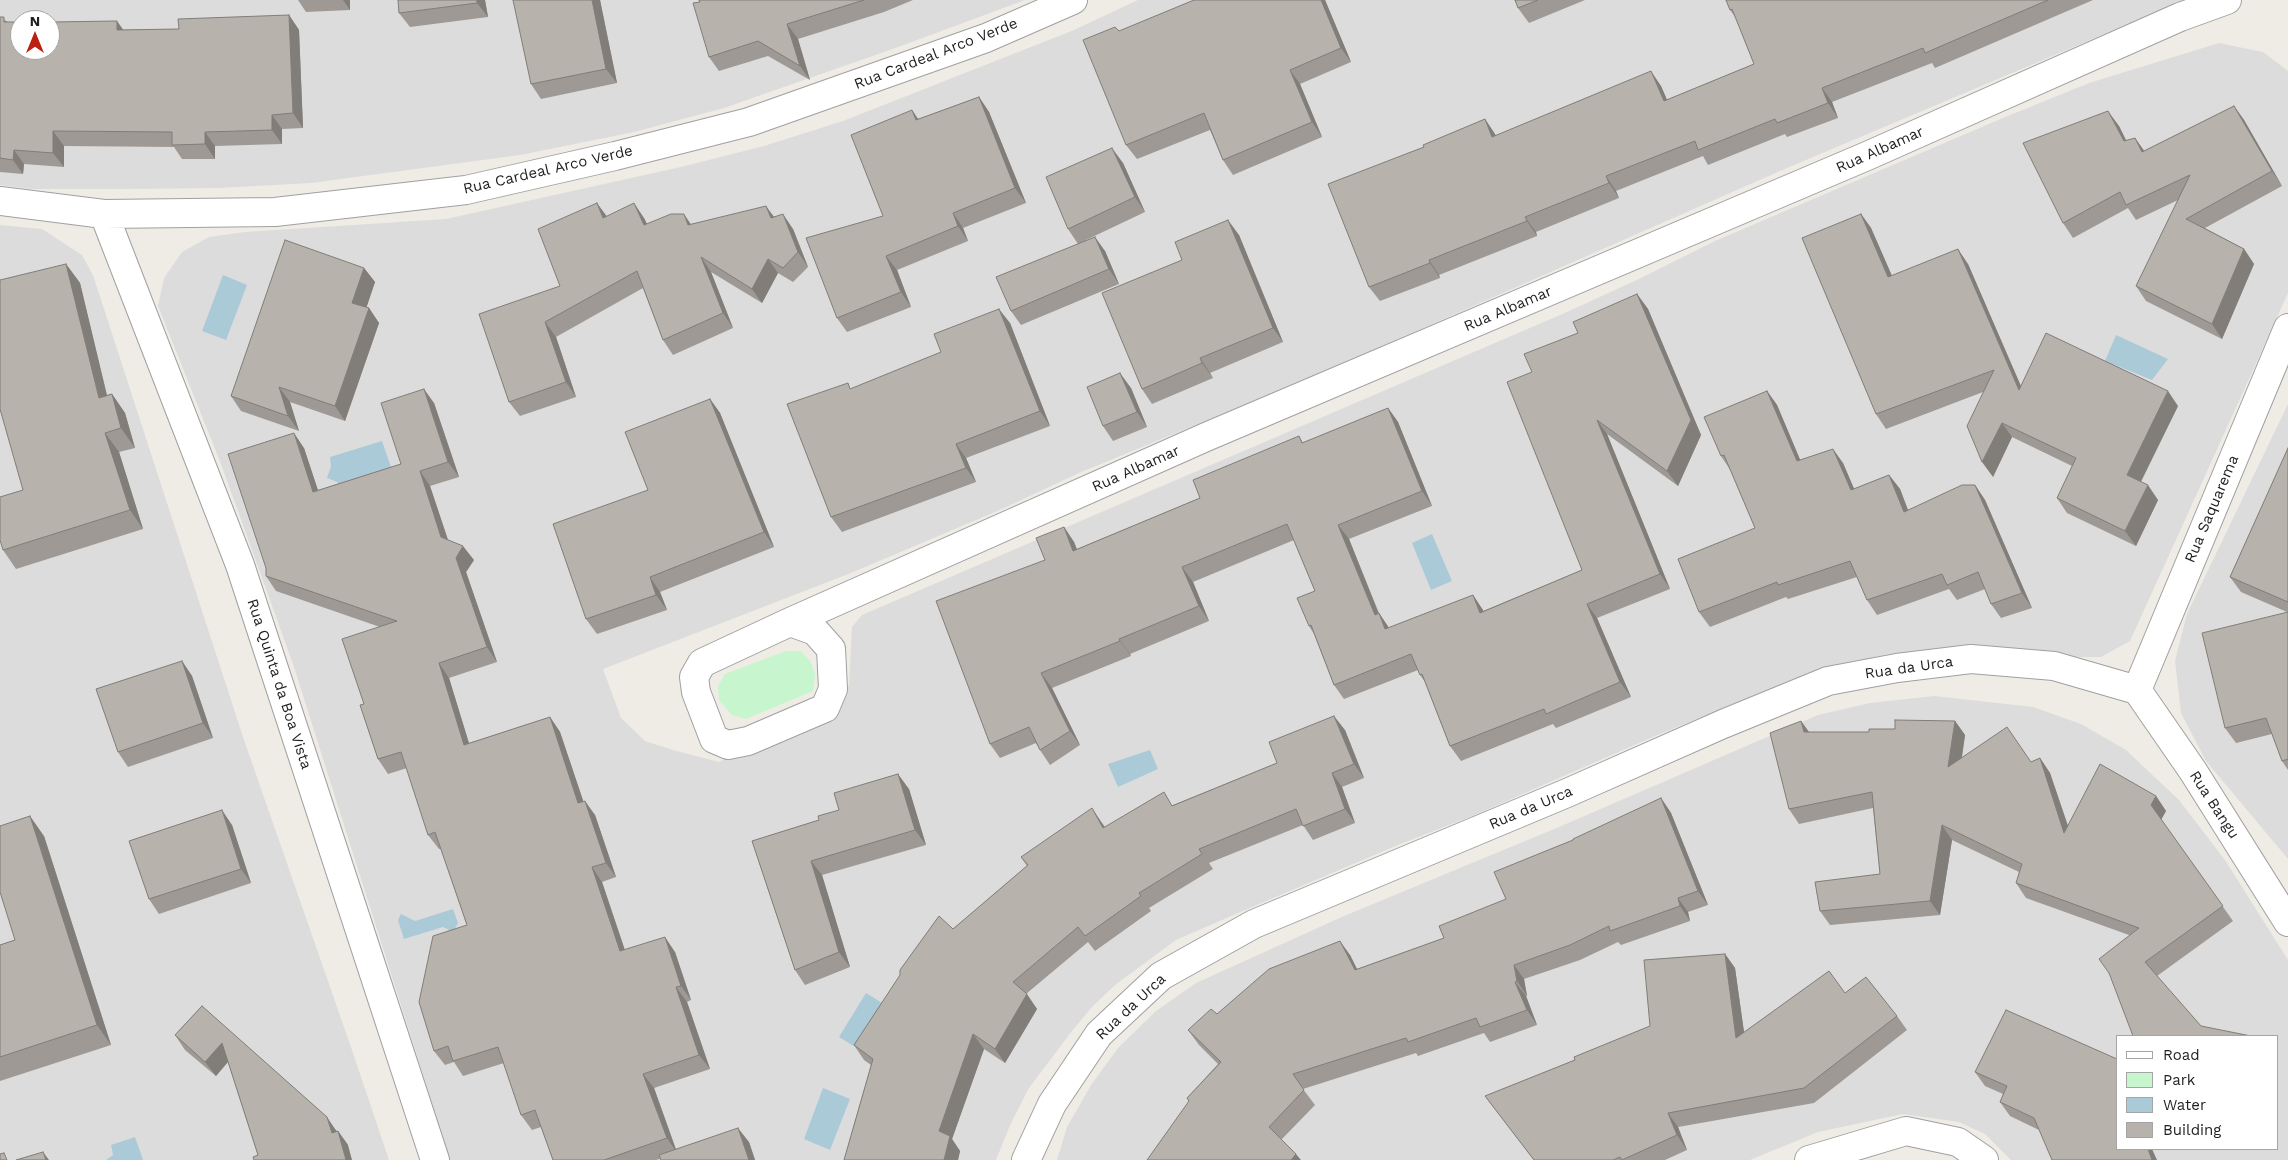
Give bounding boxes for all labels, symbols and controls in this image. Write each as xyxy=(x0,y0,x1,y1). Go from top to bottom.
north arrow xyxy=(10,10,60,60)
text: N xyxy=(30,13,40,29)
street label: Rua Cardeal Arco Verde xyxy=(852,15,1020,93)
street label: Rua Albamar xyxy=(1833,123,1927,177)
street label: Rua Cardeal Arco Verde xyxy=(461,142,635,198)
street label: Rua Albamar xyxy=(1461,282,1555,336)
street label: Rua Albamar xyxy=(1089,442,1183,496)
street label: Rua Saquarema xyxy=(2181,453,2243,565)
street label: Rua Quinta da Boa Vista xyxy=(243,597,315,771)
street label: Rua da Urca xyxy=(1864,653,1954,683)
street label: Rua Bangu xyxy=(2185,768,2243,842)
street label: Rua da Urca xyxy=(1487,782,1575,834)
street label: Rua da Urca xyxy=(1092,970,1170,1044)
legend xyxy=(2116,1035,2278,1150)
text: Road xyxy=(2163,1046,2200,1064)
text: Park xyxy=(2163,1071,2195,1089)
text: Water xyxy=(2163,1096,2206,1114)
text: Building xyxy=(2163,1121,2221,1139)

